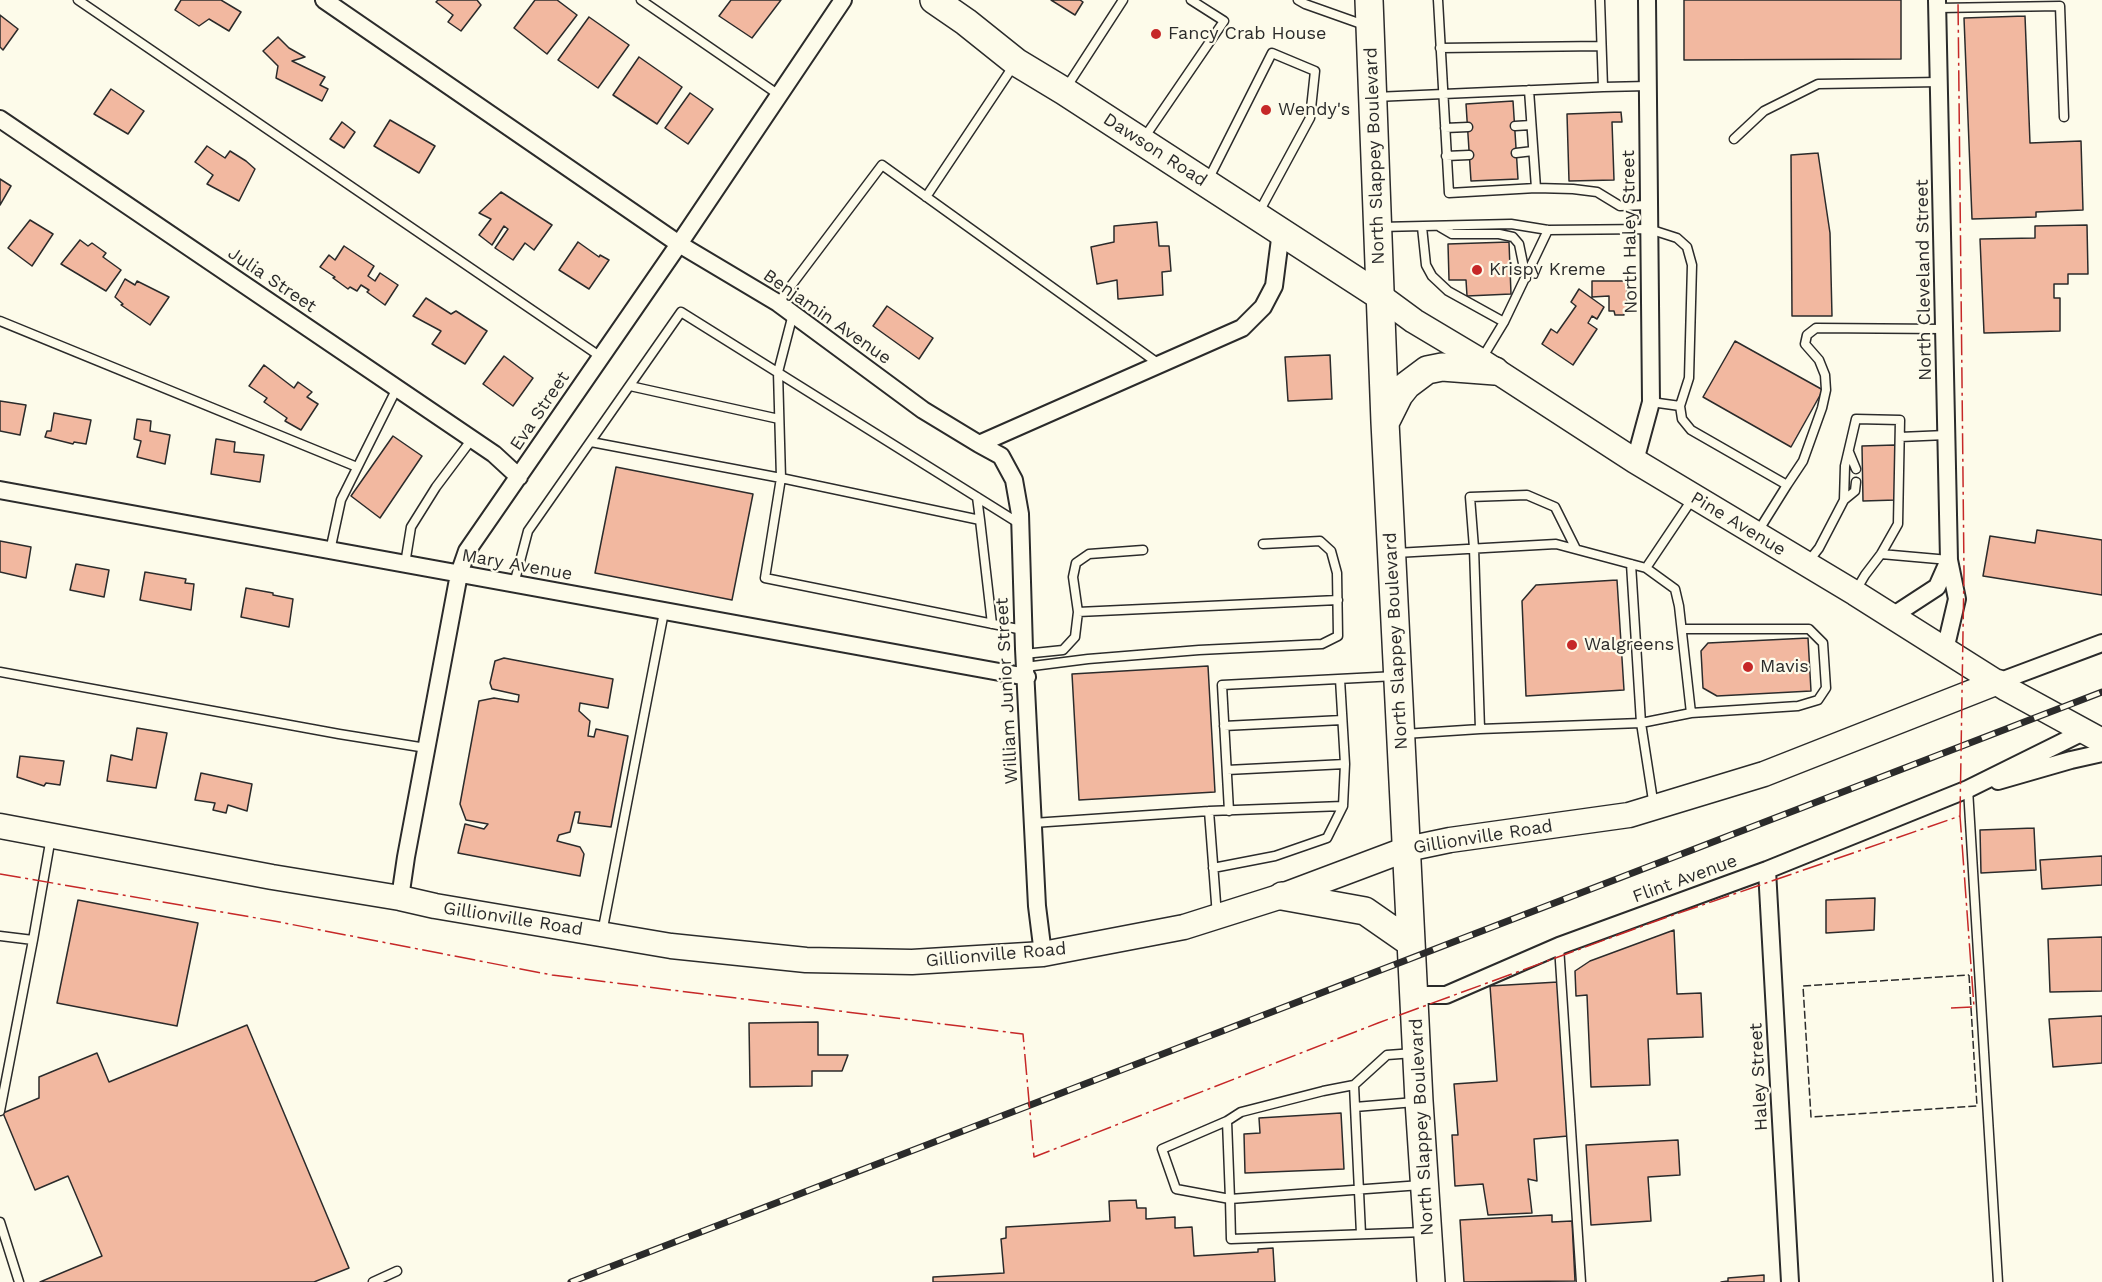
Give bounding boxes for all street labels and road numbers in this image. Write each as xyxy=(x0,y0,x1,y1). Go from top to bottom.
street label: North Slappey Boulevard xyxy=(1360,47,1390,265)
street label: Dawson Road xyxy=(1099,108,1211,192)
street label: North Haley Street xyxy=(1618,150,1642,314)
street label: North Cleveland Street xyxy=(1911,179,1937,381)
street label: Julia Street xyxy=(224,243,320,317)
street label: Benjamin Avenue xyxy=(759,265,895,369)
street label: Eva Street xyxy=(506,367,574,455)
street label: Pine Avenue xyxy=(1687,487,1789,561)
street label: North Slappey Boulevard xyxy=(1380,532,1412,750)
street label: Mary Avenue xyxy=(460,545,574,585)
street label: William Junior Street xyxy=(991,597,1023,785)
street label: Gillionville Road xyxy=(1412,815,1554,859)
street label: Flint Avenue xyxy=(1630,850,1740,908)
street label: Gillionville Road xyxy=(442,897,584,941)
street label: Gillionville Road xyxy=(925,938,1067,972)
street label: North Slappey Boulevard xyxy=(1406,1018,1438,1236)
street label: Haley Street xyxy=(1745,1022,1773,1132)

